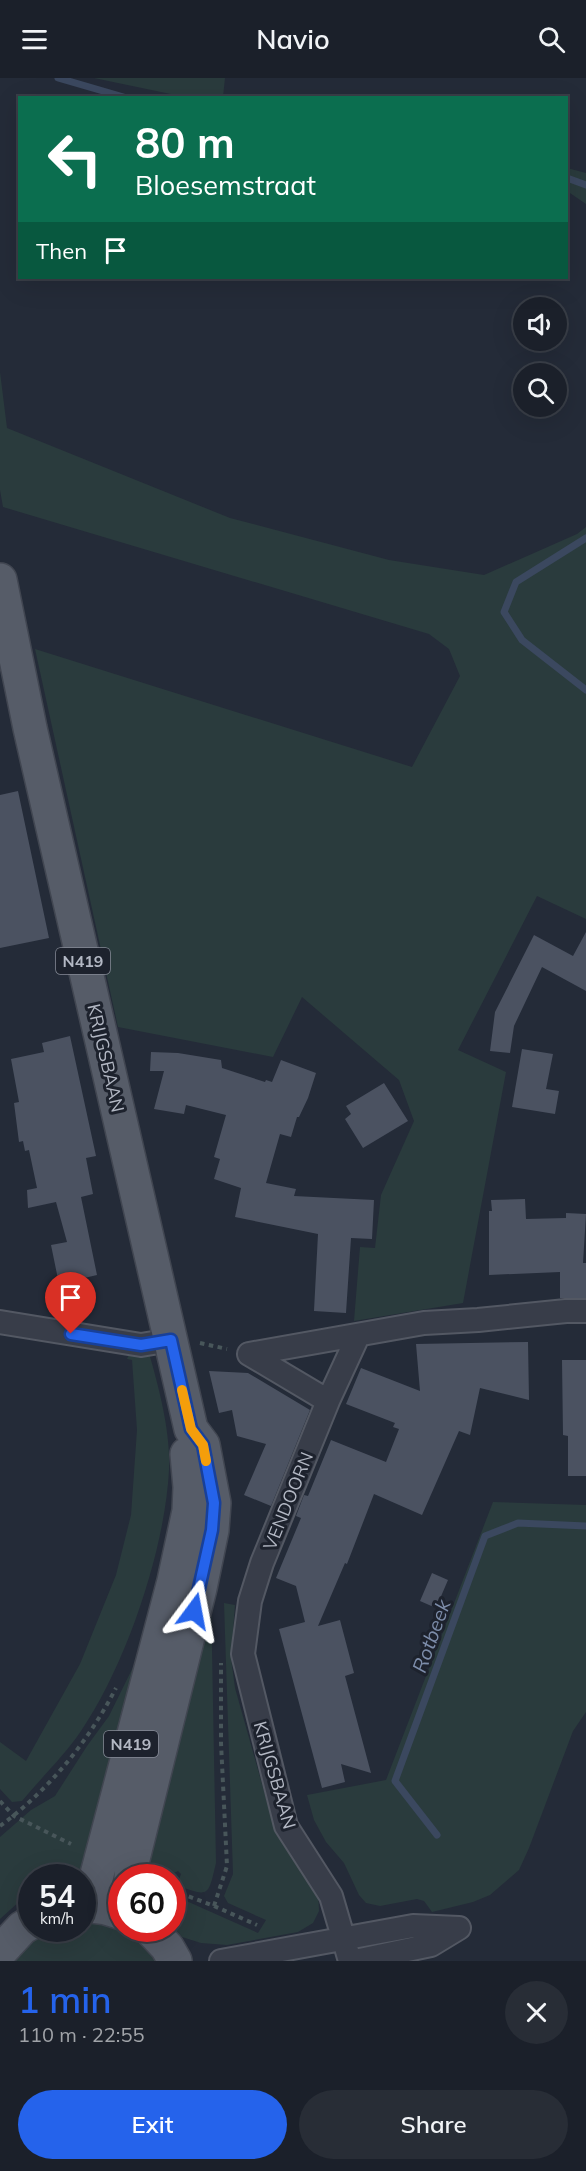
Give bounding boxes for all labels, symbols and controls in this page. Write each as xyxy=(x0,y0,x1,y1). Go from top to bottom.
text: Navio xyxy=(256,22,330,56)
icon: menu xyxy=(18,23,51,56)
icon: search xyxy=(535,23,568,56)
text: 80 m xyxy=(135,116,235,169)
icon: left xyxy=(36,120,114,198)
text: Bloesemstraat xyxy=(135,168,316,202)
icon: arrive xyxy=(99,234,132,267)
text: Then xyxy=(36,237,87,265)
map controls xyxy=(513,297,567,417)
button: sound xyxy=(513,297,567,351)
button: search xyxy=(513,363,567,417)
road number: N419 xyxy=(56,948,110,974)
street label: KRIJGSBAAN xyxy=(82,1001,130,1115)
pin xyxy=(45,1272,96,1334)
icon: arrive xyxy=(54,1281,87,1314)
street label: VENDOORN xyxy=(258,1449,318,1553)
position arrow xyxy=(162,1579,226,1643)
water label: Rotbeek xyxy=(406,1595,456,1676)
street label: KRIJGSBAAN xyxy=(249,1719,301,1831)
road number: N419 xyxy=(104,1731,158,1757)
speed limit sign: 60 xyxy=(108,1864,186,1942)
text: 54 xyxy=(39,1877,75,1915)
text: km/h xyxy=(40,1909,74,1928)
text: 1 min xyxy=(18,1977,112,2022)
button: close xyxy=(505,1981,568,2044)
text: 110 m · 22:55 xyxy=(18,2022,144,2047)
button: Exit xyxy=(18,2090,287,2159)
button: Share xyxy=(299,2090,568,2159)

